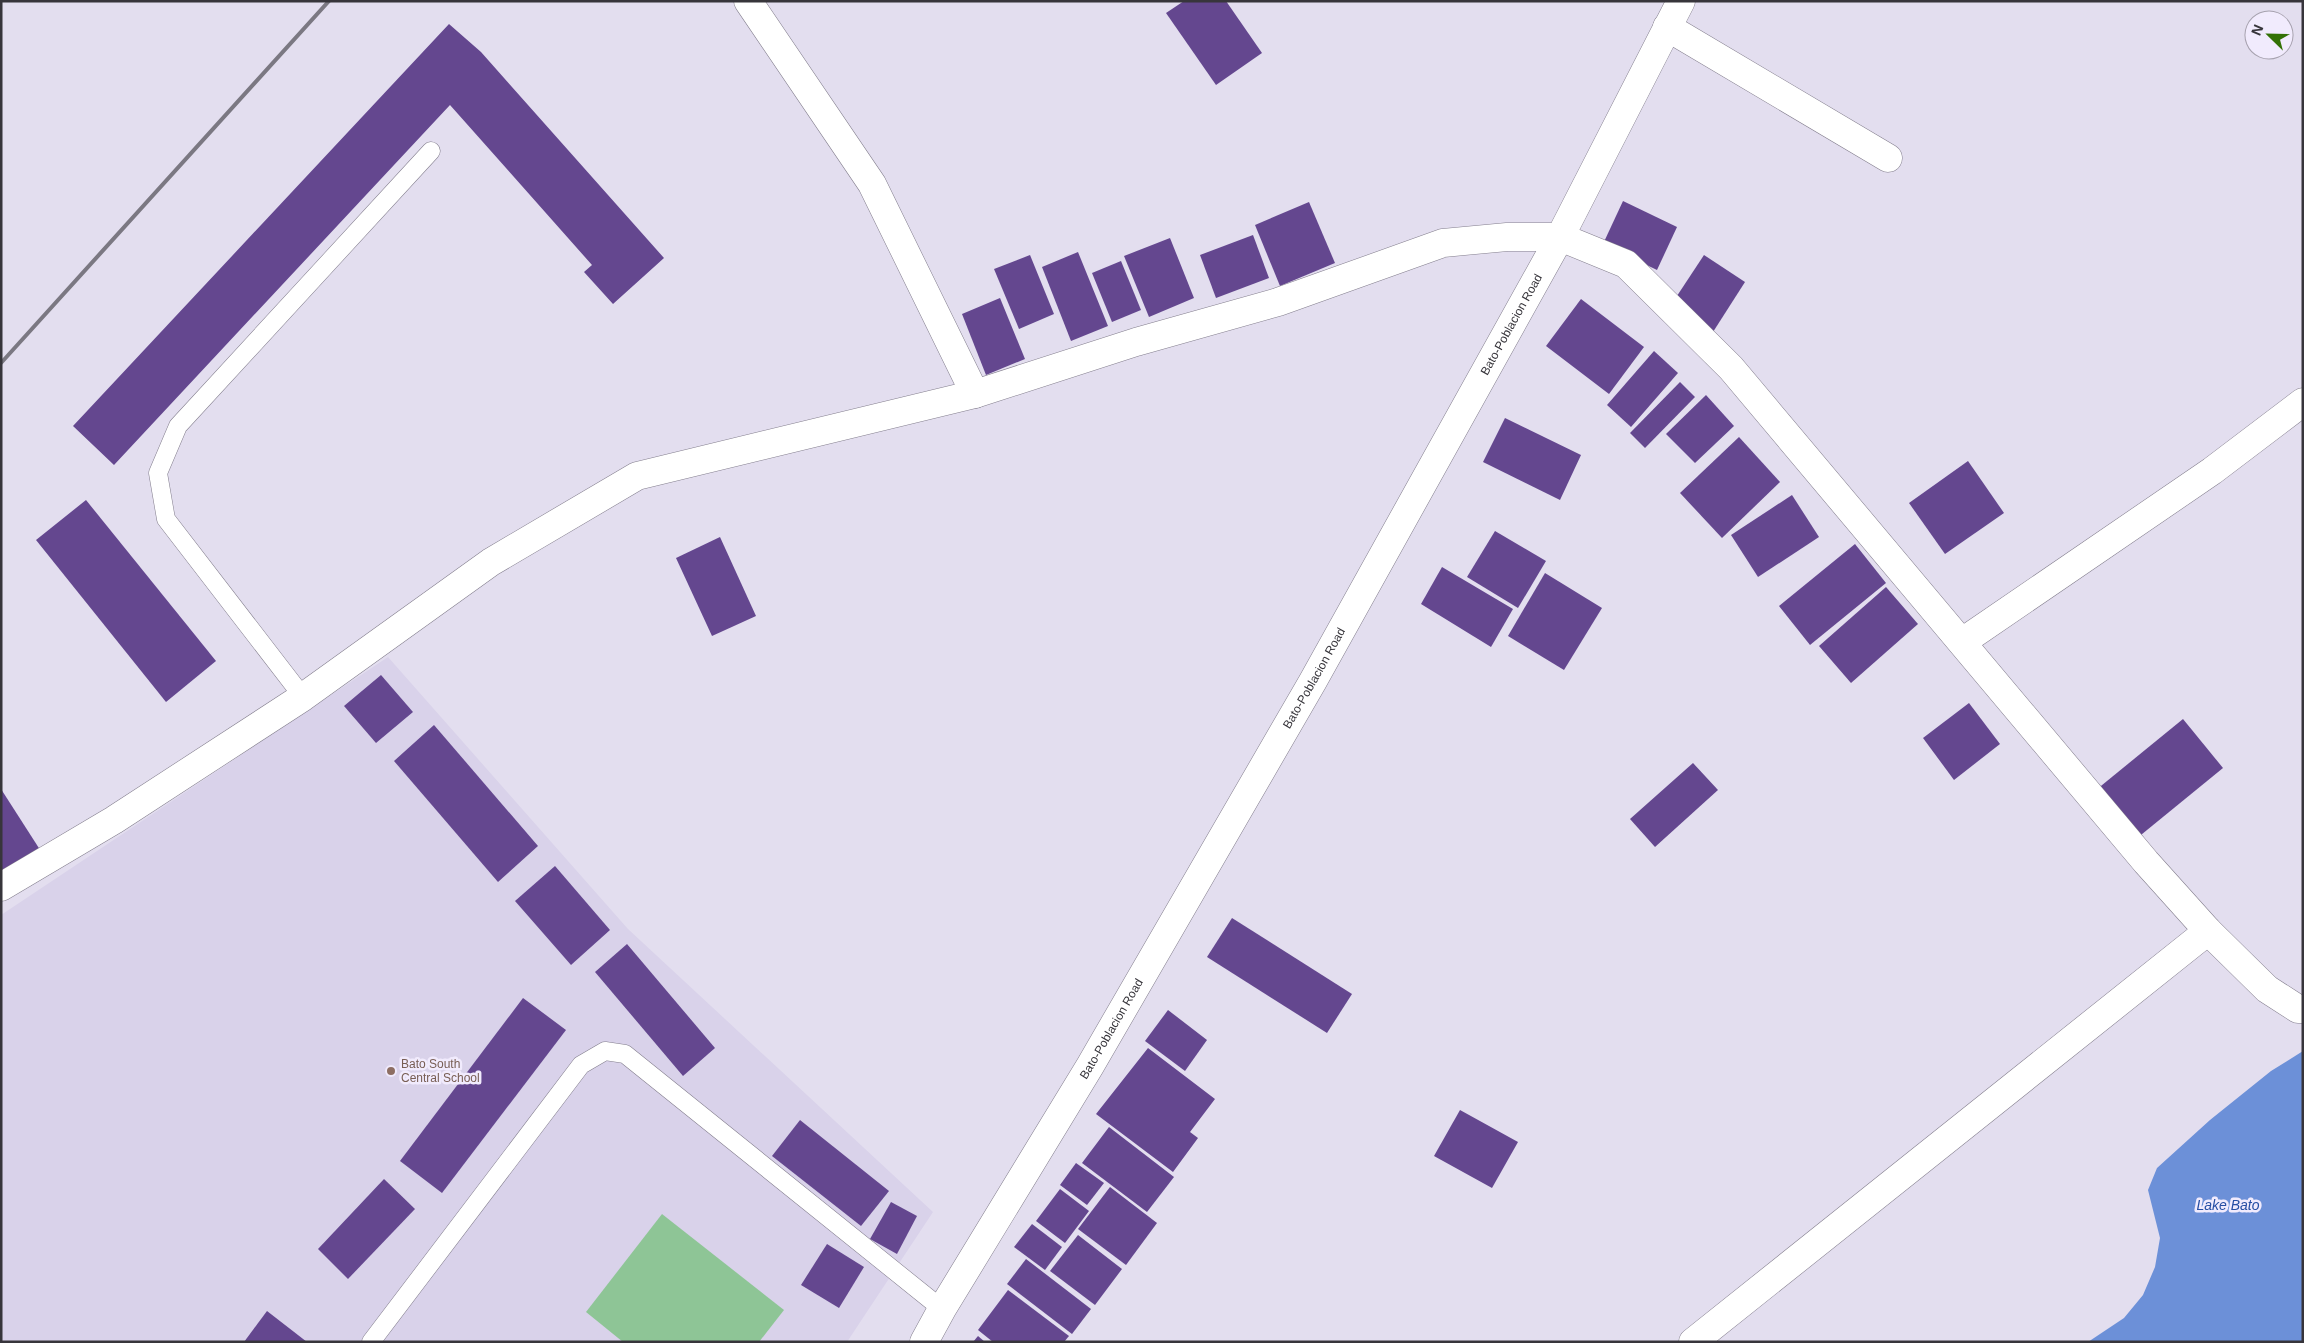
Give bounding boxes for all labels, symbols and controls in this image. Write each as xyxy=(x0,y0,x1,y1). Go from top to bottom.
north arrow xyxy=(2244,10,2294,60)
text: N xyxy=(2248,22,2266,38)
street label: Bato-Poblacion Road xyxy=(1478,271,1545,378)
street label: Bato-Poblacion Road xyxy=(1280,625,1348,731)
street label: Bato-Poblacion Road xyxy=(1077,976,1146,1082)
place label: Bato South Central School xyxy=(401,1057,480,1085)
marker: Bato South Central School xyxy=(385,1065,397,1077)
water label: Lake Bato xyxy=(2196,1197,2260,1213)

